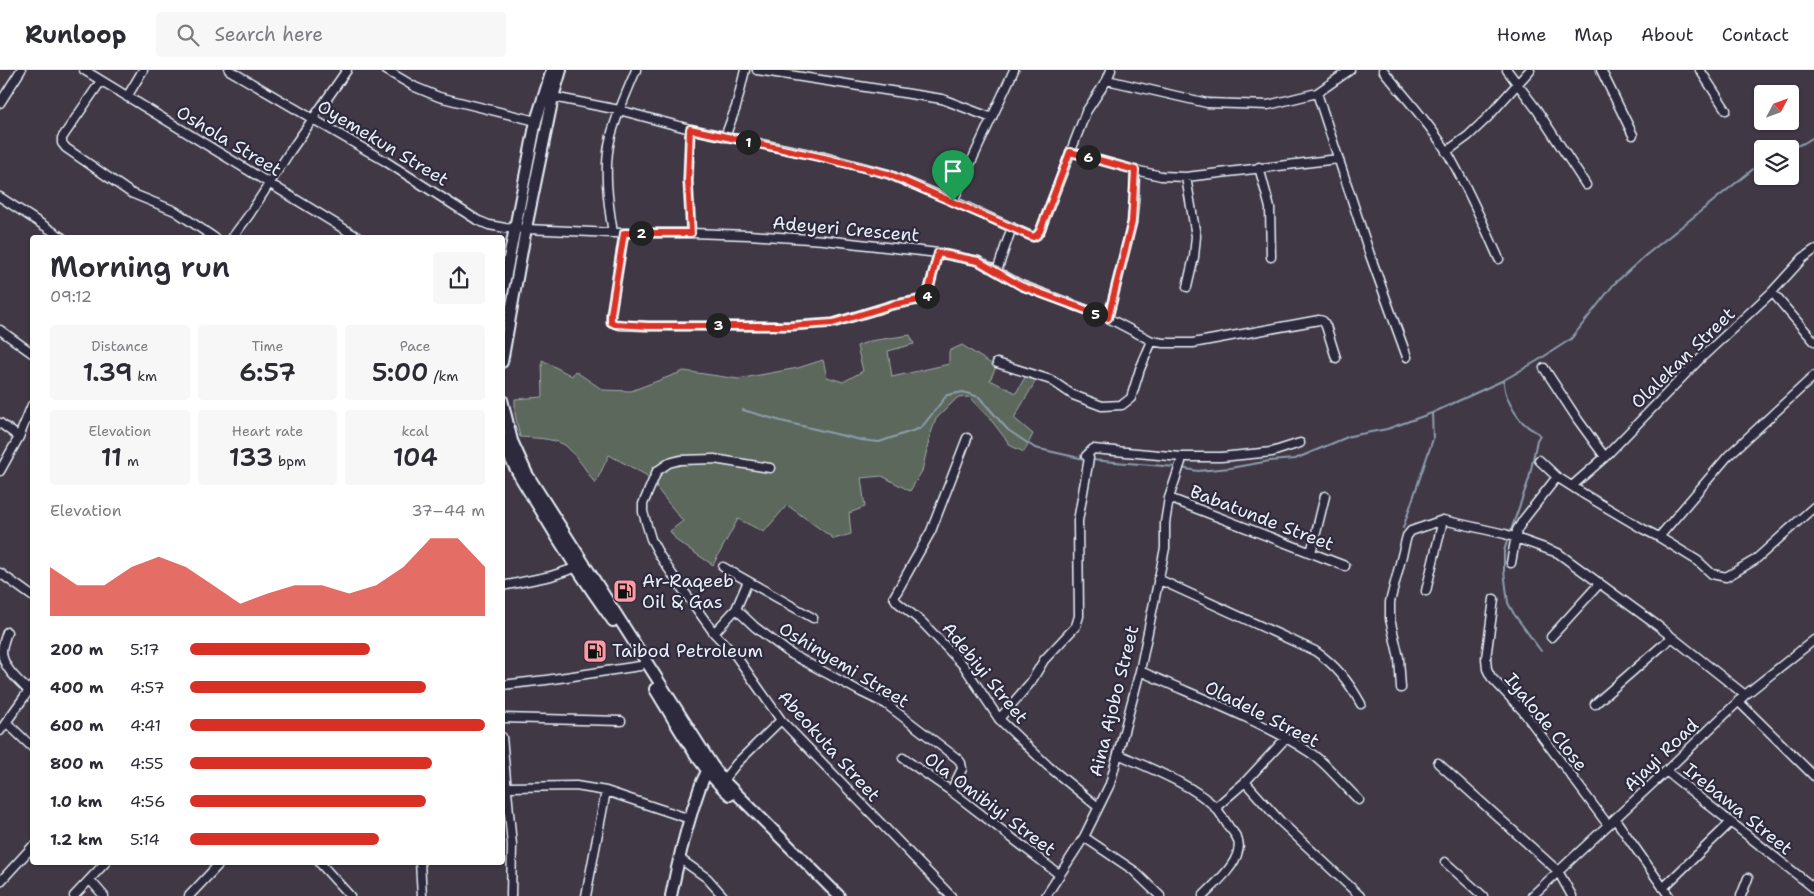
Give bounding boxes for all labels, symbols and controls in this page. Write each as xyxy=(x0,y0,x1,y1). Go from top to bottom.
search box xyxy=(156,12,506,57)
text: Runloop xyxy=(25,19,126,51)
icon: search xyxy=(174,21,202,49)
text: Search here xyxy=(214,22,323,47)
text: Home xyxy=(1497,23,1546,47)
text: Map xyxy=(1574,23,1613,47)
text: About xyxy=(1641,23,1694,47)
text: Contact xyxy=(1722,23,1789,47)
north arrow xyxy=(1754,85,1799,130)
map controls xyxy=(1754,85,1799,185)
street label: Oyemekun Street xyxy=(313,94,453,192)
street label: Oshola Street xyxy=(172,100,286,182)
pin: 1 xyxy=(736,130,760,154)
text: 1 xyxy=(745,133,752,151)
button: layers xyxy=(1754,140,1799,185)
pin: 6 xyxy=(1076,144,1100,170)
text: 6 xyxy=(1084,148,1093,166)
pin xyxy=(932,150,974,201)
icon: arrive xyxy=(939,157,967,185)
street label: Adeyeri Crescent xyxy=(771,211,921,247)
pin: 2 xyxy=(628,220,654,246)
text: 2 xyxy=(637,224,646,242)
text: Morning run xyxy=(50,248,230,286)
button: share xyxy=(433,252,485,304)
pin: 4 xyxy=(914,284,940,308)
text: 09:12 xyxy=(50,286,92,307)
text: 4 xyxy=(923,287,932,305)
pin: 5 xyxy=(1082,302,1108,326)
street label: Olalekan Street xyxy=(1626,302,1740,414)
text: 5 xyxy=(1091,305,1100,323)
pin: 3 xyxy=(706,312,730,338)
text: 3 xyxy=(714,316,723,334)
text: Distance xyxy=(91,337,149,355)
text: Time xyxy=(251,337,284,355)
text: Pace xyxy=(400,337,431,355)
text: 1.39 xyxy=(82,355,133,389)
text: 6:57 xyxy=(239,355,296,389)
text: 5:00 xyxy=(372,355,429,389)
text: km xyxy=(133,367,157,385)
text: /km xyxy=(429,367,458,385)
text: Elevation xyxy=(88,422,151,440)
text: Heart rate xyxy=(232,422,303,440)
text: kcal xyxy=(402,422,429,440)
text: 11 xyxy=(101,440,122,474)
text: 133 xyxy=(229,440,273,474)
text: 104 xyxy=(393,440,438,474)
text: m xyxy=(122,452,139,470)
text: bpm xyxy=(273,452,306,470)
street label: Babatunde Street xyxy=(1187,480,1338,557)
text: Elevation xyxy=(50,500,122,521)
text: 37–44 m xyxy=(412,500,485,521)
place label: Ar-Raqeeb Oil & Gas xyxy=(642,569,734,614)
fuel station icon: Ar-Raqeeb Oil & Gas xyxy=(612,578,638,604)
street label: Oshinyemi Street xyxy=(774,617,914,713)
street label: Adebiyi Street xyxy=(937,617,1033,729)
street label: Aina Ajobo Street xyxy=(1084,623,1144,779)
fuel station icon: Taibod Petroleum xyxy=(582,638,608,664)
text: 200 m xyxy=(50,639,103,660)
text: 5:17 xyxy=(130,639,160,660)
place label: Taibod Petroleum xyxy=(612,639,763,663)
street label: Iyalode Close xyxy=(1499,668,1593,776)
street label: Oladele Street xyxy=(1201,675,1323,753)
text: 400 m xyxy=(50,677,104,698)
text: 4:57 xyxy=(130,677,165,698)
street label: Abeokuta Street xyxy=(773,685,886,807)
street label: Ajayi Road xyxy=(1618,713,1704,797)
text: 600 m xyxy=(50,715,104,736)
text: 4:41 xyxy=(130,715,161,736)
street label: Ola Omibiyi Street xyxy=(919,747,1061,861)
text: 800 m xyxy=(50,753,104,774)
text: 4:55 xyxy=(130,753,164,774)
street label: Irebawa Street xyxy=(1679,758,1798,860)
text: 1.0 km xyxy=(50,791,102,812)
text: 4:56 xyxy=(130,791,165,812)
text: 1.2 km xyxy=(50,829,103,850)
text: 5:14 xyxy=(130,829,160,850)

